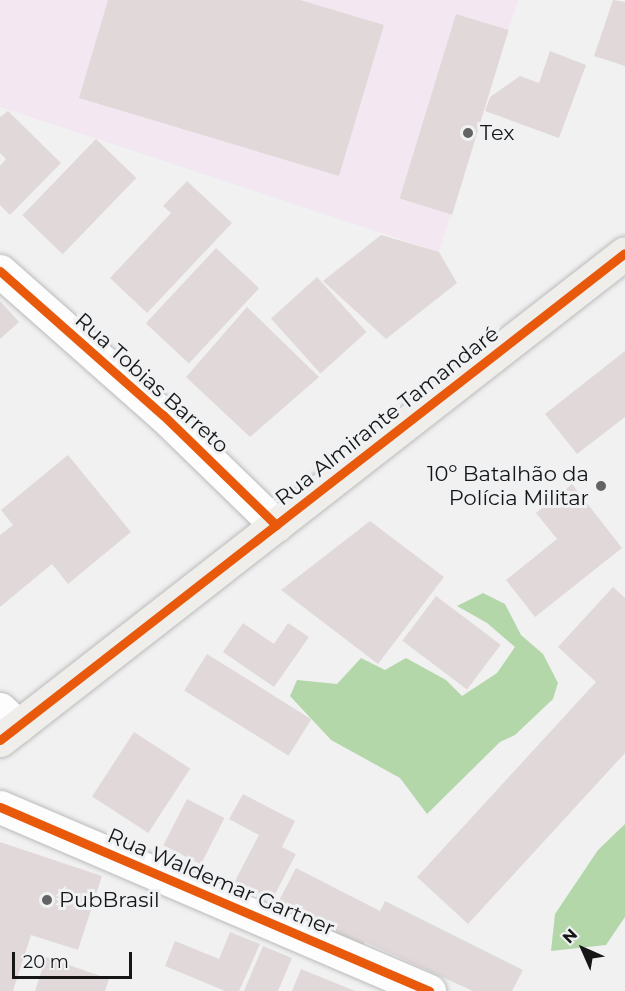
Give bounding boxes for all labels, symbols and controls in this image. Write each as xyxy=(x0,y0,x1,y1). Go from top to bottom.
place label: Tex xyxy=(480,120,514,146)
marker: Tex xyxy=(461,126,475,140)
street label: Rua Tobias Barreto xyxy=(70,307,234,459)
street label: Rua Almirante Tamandaré xyxy=(270,321,504,511)
place label: 10º Batalhão da Polícia Militar xyxy=(427,461,589,511)
marker: 10º Batalhão da Polícia Militar xyxy=(594,479,608,493)
street label: Rua Waldemar Gartner xyxy=(104,823,338,941)
place label: PubBrasil xyxy=(59,887,160,913)
marker: PubBrasil xyxy=(40,893,54,907)
north arrow xyxy=(553,919,613,979)
text: N xyxy=(559,925,581,947)
scale bar xyxy=(15,940,135,978)
text: 20 m xyxy=(23,951,69,973)

